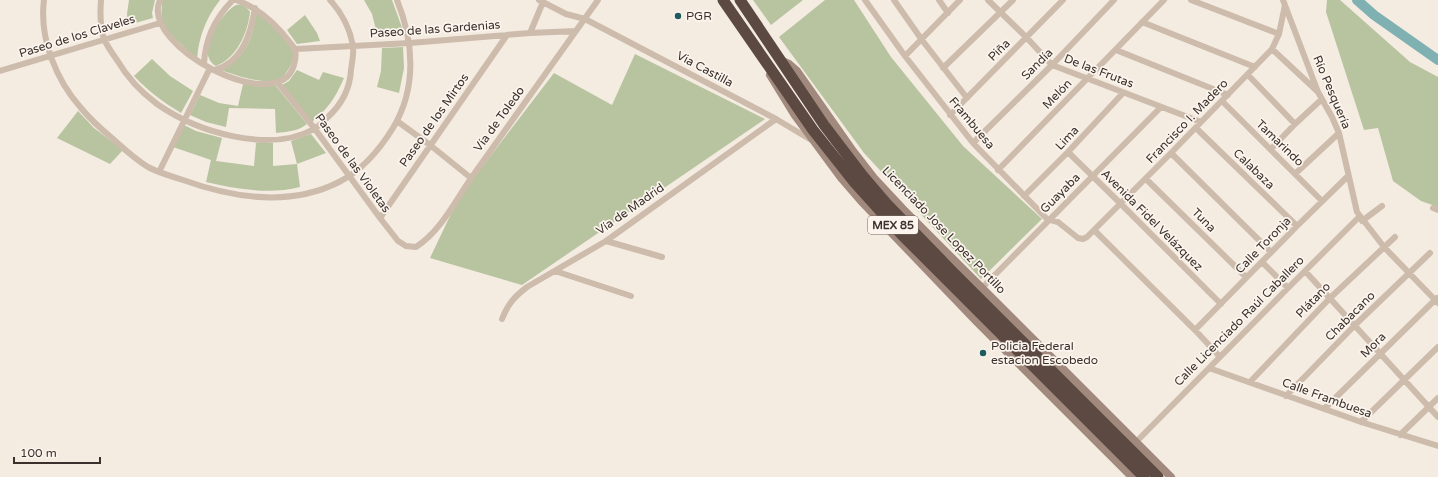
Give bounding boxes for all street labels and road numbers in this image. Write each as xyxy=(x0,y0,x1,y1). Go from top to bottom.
street label: Paseo de los Claveles xyxy=(17,12,137,60)
street label: Paseo de las Gardenias xyxy=(369,17,501,41)
street label: Piña xyxy=(985,36,1013,64)
street label: Sandía xyxy=(1018,45,1056,83)
street label: Via Castilla xyxy=(674,48,736,90)
street label: De las Frutas xyxy=(1062,51,1136,91)
street label: Río Pesquería xyxy=(1310,53,1354,131)
street label: Paseo de los Mirtos xyxy=(397,70,472,169)
street label: Melón xyxy=(1040,76,1074,112)
street label: Francisco I. Madero xyxy=(1143,76,1231,166)
street label: Vía de Toledo xyxy=(471,84,527,154)
street label: Frambuesa xyxy=(946,94,998,152)
street label: Paseo de las Violetas xyxy=(312,111,394,215)
street label: Tamarindo xyxy=(1253,117,1307,169)
street label: Lima xyxy=(1052,123,1082,153)
street label: Calabaza xyxy=(1230,146,1278,192)
street label: Licenciado Jose Lopez Portillo xyxy=(879,164,1009,296)
street label: Avenida Fidel Velázquez xyxy=(1098,166,1206,274)
street label: Guayaba xyxy=(1037,170,1083,216)
street label: Vía de Madrid xyxy=(593,180,667,238)
street label: Tuna xyxy=(1189,205,1219,235)
street label: Calle Toronja xyxy=(1232,214,1294,276)
road number: MEX 85 xyxy=(868,216,918,234)
street label: Calle Licenciado Raúl Caballero xyxy=(1171,253,1307,389)
street label: Plátano xyxy=(1293,279,1333,321)
street label: Chabacano xyxy=(1322,288,1378,344)
street label: Mora xyxy=(1357,329,1389,361)
street label: Calle Frambuesa xyxy=(1280,375,1374,421)

